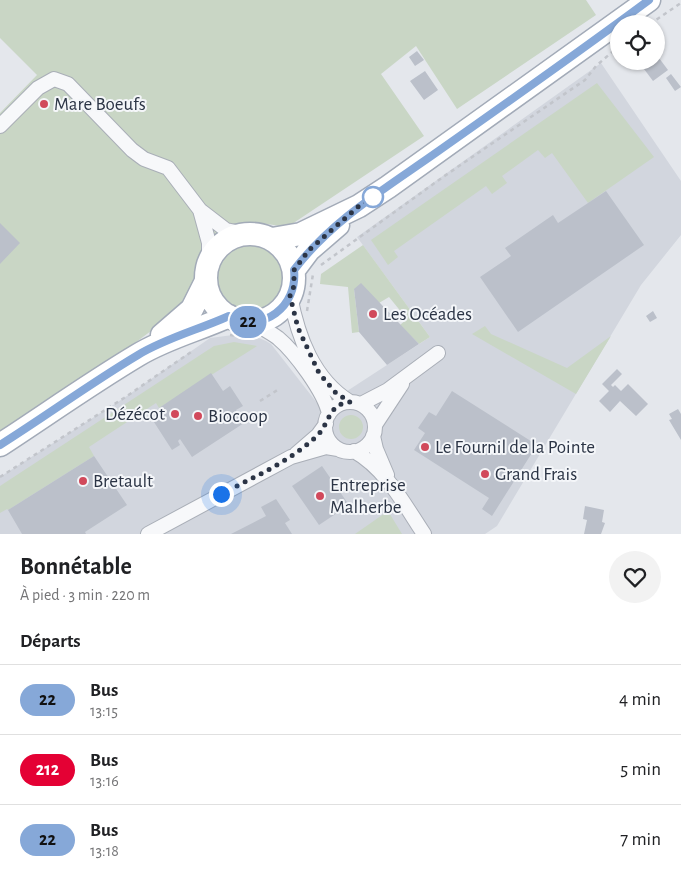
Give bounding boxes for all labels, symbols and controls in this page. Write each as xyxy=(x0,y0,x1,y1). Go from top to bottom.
map controls xyxy=(610,15,665,70)
button: locate xyxy=(610,15,665,70)
place label: Mare Boeufs xyxy=(54,95,146,114)
marker: Mare Boeufs xyxy=(38,98,50,110)
unlabelled marker xyxy=(362,186,384,208)
place label: Les Océades xyxy=(383,305,472,324)
line badge: 22 xyxy=(226,306,270,338)
marker: Les Océades xyxy=(367,308,379,320)
text: 22 xyxy=(240,313,256,331)
place label: Dézécot xyxy=(105,405,165,424)
place label: Biocoop xyxy=(208,407,268,426)
marker: Dézécot xyxy=(169,408,181,420)
marker: Biocoop xyxy=(192,410,204,422)
place label: Le Fournil de la Pointe xyxy=(435,438,595,457)
marker: Le Fournil de la Pointe xyxy=(419,441,431,453)
place label: Grand Frais xyxy=(495,465,577,484)
marker: Grand Frais xyxy=(479,468,491,480)
place label: Bretault xyxy=(93,472,153,491)
marker: Bretault xyxy=(77,475,89,487)
place label: Entreprise Malherbe xyxy=(330,476,406,517)
your location xyxy=(209,482,234,507)
marker: Entreprise Malherbe xyxy=(314,490,326,502)
button: heart xyxy=(609,551,661,603)
text: Bonnétable xyxy=(20,555,132,579)
text: À pied · 3 min · 220 m xyxy=(20,587,150,603)
text: Départs xyxy=(20,632,81,651)
text: Bus xyxy=(90,681,118,700)
text: 4 min xyxy=(619,690,661,709)
text: 22 xyxy=(39,691,56,709)
text: 13:15 xyxy=(90,703,118,719)
text: Bus xyxy=(90,751,118,770)
text: 5 min xyxy=(620,760,661,779)
text: 212 xyxy=(36,761,59,779)
text: 13:16 xyxy=(90,773,119,789)
text: Bus xyxy=(90,821,118,840)
text: 7 min xyxy=(620,830,661,849)
text: 22 xyxy=(39,831,56,849)
text: 13:18 xyxy=(90,843,119,859)

